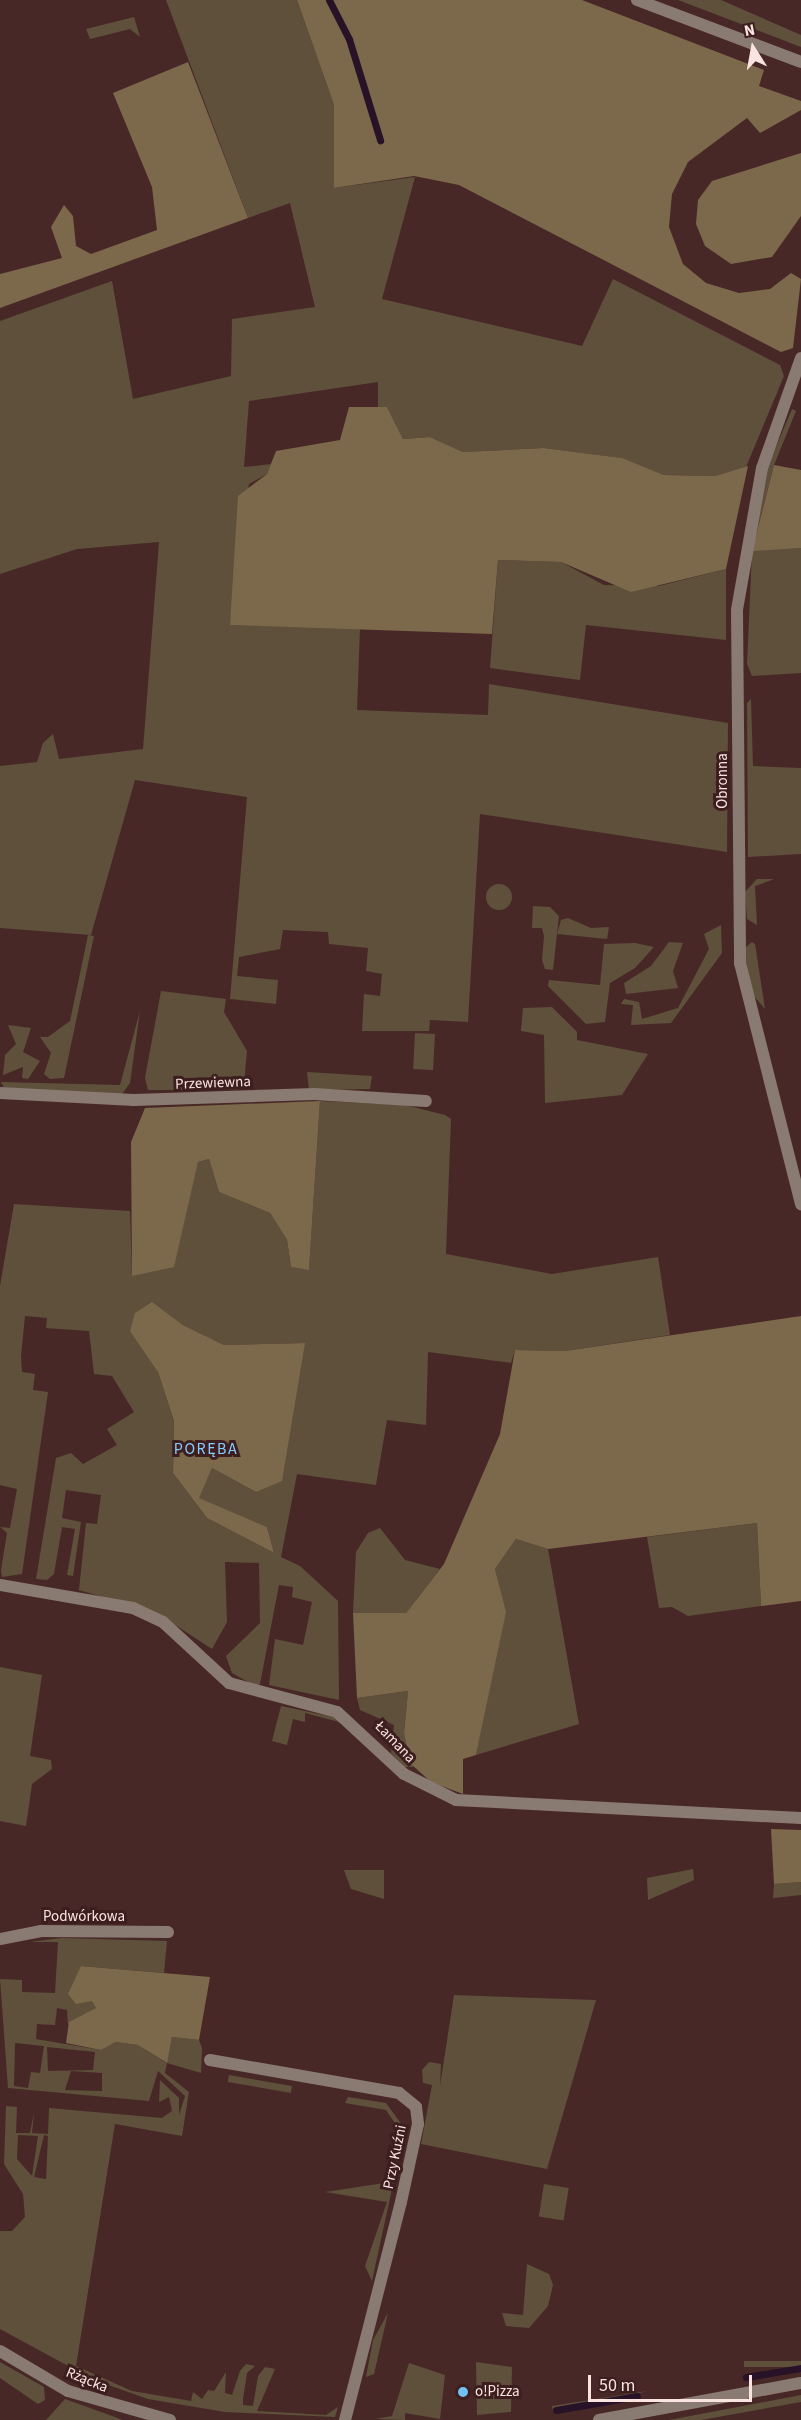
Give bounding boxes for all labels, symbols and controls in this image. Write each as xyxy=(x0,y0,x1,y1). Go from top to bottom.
north arrow xyxy=(723,18,783,78)
text: N xyxy=(742,19,757,42)
street label: Obronna xyxy=(714,753,732,809)
street label: Przewiewna xyxy=(175,1073,251,1093)
district label: PORĘBA xyxy=(174,1439,238,1459)
street label: Łamana xyxy=(371,1717,419,1767)
street label: Podwórkowa xyxy=(43,1908,125,1926)
street label: Przy Kuźni xyxy=(379,2123,411,2191)
street label: Rżącka xyxy=(63,2363,111,2397)
scale bar xyxy=(591,2363,754,2401)
text: 50 m xyxy=(599,2373,635,2398)
place label: o!Pizza xyxy=(475,2383,520,2401)
marker: o!Pizza xyxy=(456,2385,470,2399)

